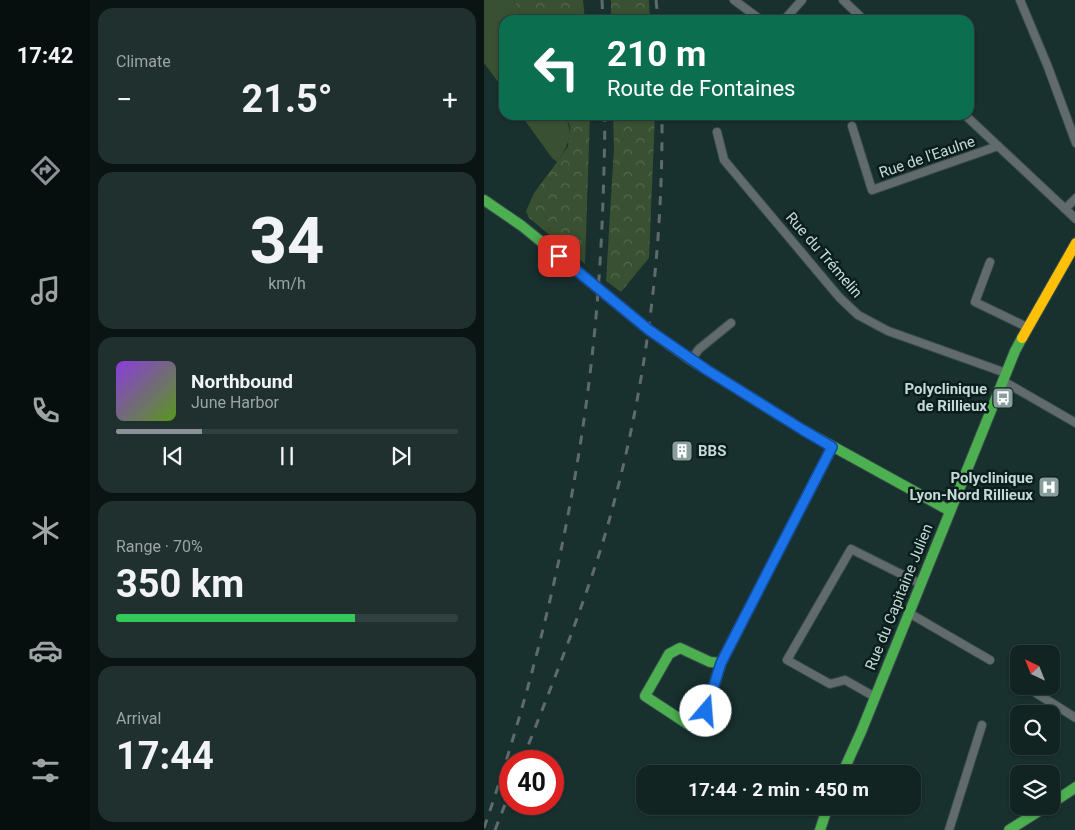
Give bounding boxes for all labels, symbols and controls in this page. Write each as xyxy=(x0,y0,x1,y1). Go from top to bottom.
text: 210 m xyxy=(607,34,706,75)
icon: left xyxy=(524,35,589,100)
text: 17:42 xyxy=(17,43,73,68)
text: Climate xyxy=(116,52,171,71)
text: Route de Fontaines xyxy=(607,76,795,101)
text: 21.5° xyxy=(241,77,333,121)
text: − xyxy=(116,83,132,116)
text: + xyxy=(442,83,458,116)
street label: Rue de l'Eaulne xyxy=(877,132,977,182)
icon: directions xyxy=(28,153,63,188)
text: 34 xyxy=(250,203,324,279)
street label: Rue du Trémelin xyxy=(782,209,866,301)
pin xyxy=(538,235,580,277)
icon: arrive xyxy=(545,242,573,270)
icon: music xyxy=(28,273,63,308)
text: km/h xyxy=(268,274,306,293)
text: Northbound xyxy=(191,370,293,393)
place label: Polyclinique de Rillieux xyxy=(904,380,987,415)
bus stop icon: Polyclinique de Rillieux xyxy=(991,386,1015,410)
icon: phone xyxy=(28,393,63,428)
text: June Harbor xyxy=(191,393,279,412)
building icon: BBS xyxy=(670,439,694,463)
icon: previous xyxy=(159,442,187,470)
icon: pause xyxy=(273,442,301,470)
icon: next xyxy=(387,442,415,470)
place label: BBS xyxy=(698,442,726,460)
place label: Polyclinique Lyon-Nord Rillieux xyxy=(909,469,1033,504)
hospital icon: Polyclinique Lyon-Nord Rillieux xyxy=(1037,475,1061,499)
icon: climate xyxy=(28,513,63,548)
street label: Rue du Capitaine Julien xyxy=(861,521,937,673)
text: Range · 70% xyxy=(116,537,203,556)
text: 350 km xyxy=(116,562,244,606)
icon: car xyxy=(28,633,63,668)
north arrow xyxy=(1010,645,1060,695)
map controls xyxy=(1010,645,1060,815)
position arrow xyxy=(679,684,731,736)
button: search xyxy=(1010,705,1060,755)
text: Arrival xyxy=(116,709,161,728)
text: 17:44 xyxy=(116,734,214,778)
speed limit sign: 40 xyxy=(499,750,564,815)
icon: filters xyxy=(28,753,63,788)
button: layers xyxy=(1010,765,1060,815)
text: 17:44 · 2 min · 450 m xyxy=(688,778,869,801)

